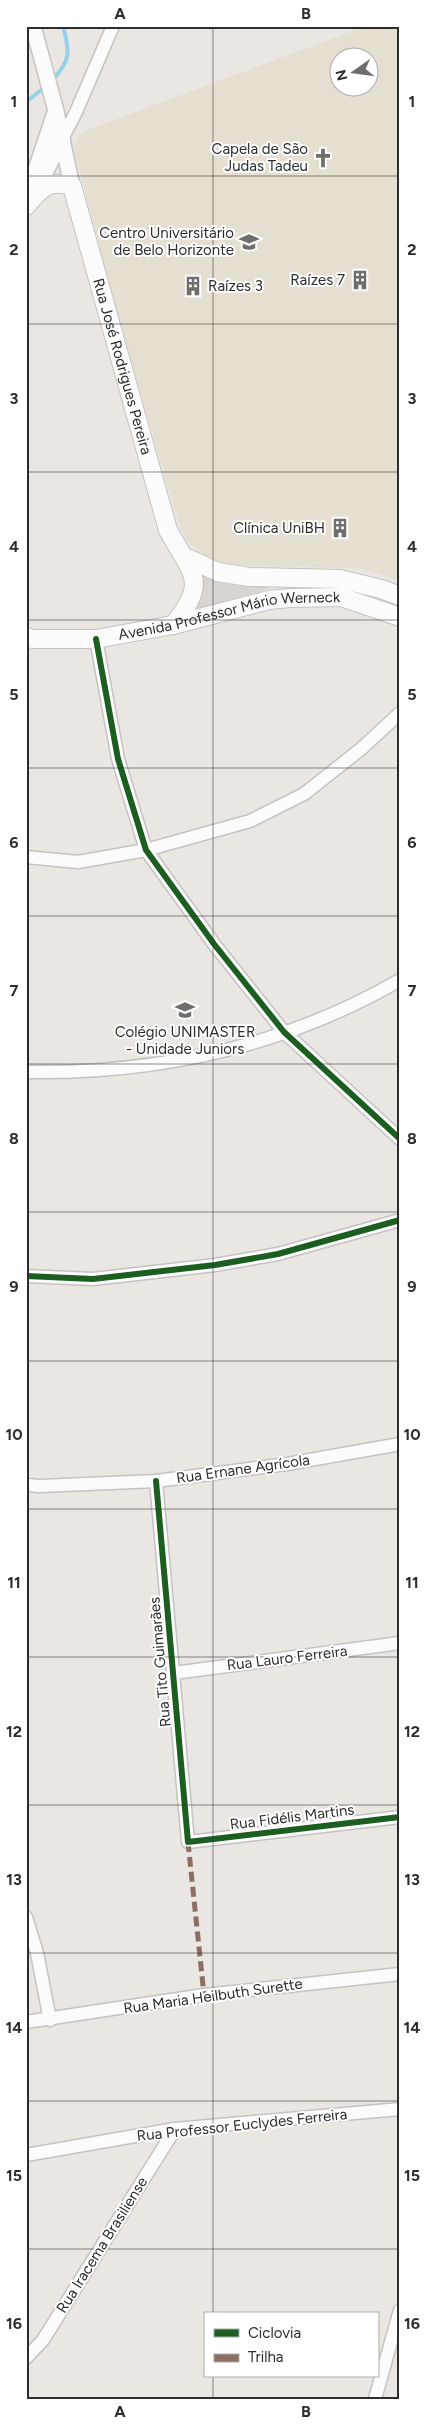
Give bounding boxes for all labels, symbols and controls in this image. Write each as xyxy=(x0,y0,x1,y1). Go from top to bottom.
text: A xyxy=(114,4,126,23)
text: B xyxy=(301,4,311,23)
north arrow xyxy=(328,48,378,98)
text: N xyxy=(332,68,351,82)
text: 1 xyxy=(11,92,17,111)
text: 1 xyxy=(409,92,415,111)
place label: Capela de São Judas Tadeu xyxy=(212,140,308,175)
church icon: Capela de São Judas Tadeu xyxy=(312,147,334,169)
place label: Centro Universitário de Belo Horizonte xyxy=(99,224,234,259)
school or university icon: Centro Universitário de Belo Horizonte xyxy=(238,231,260,253)
text: 2 xyxy=(9,240,19,259)
text: 2 xyxy=(407,240,417,259)
building icon: Raízes 7 xyxy=(349,269,371,291)
place label: Raízes 7 xyxy=(290,271,345,289)
building icon: Raízes 3 xyxy=(182,275,204,297)
street label: Rua José Rodrigues Pereira xyxy=(89,276,156,457)
place label: Raízes 3 xyxy=(208,277,263,295)
text: 3 xyxy=(10,389,19,408)
text: 3 xyxy=(408,389,417,408)
building icon: Clínica UniBH xyxy=(329,517,351,539)
place label: Clínica UniBH xyxy=(233,519,325,537)
text: 4 xyxy=(9,537,19,556)
text: 4 xyxy=(407,537,417,556)
street label: Avenida Professor Mário Werneck xyxy=(117,588,341,644)
text: 5 xyxy=(9,685,19,704)
text: 5 xyxy=(407,685,417,704)
text: 6 xyxy=(9,833,19,852)
text: 6 xyxy=(407,833,417,852)
text: 7 xyxy=(10,981,19,1000)
text: 7 xyxy=(408,981,417,1000)
school or university icon: Colégio UNIMASTER - Unidade Juniors xyxy=(174,999,196,1021)
place label: Colégio UNIMASTER - Unidade Juniors xyxy=(115,1023,255,1058)
text: 8 xyxy=(9,1129,19,1148)
text: 8 xyxy=(407,1129,417,1148)
text: 9 xyxy=(9,1277,19,1296)
text: 9 xyxy=(407,1277,417,1296)
text: 10 xyxy=(5,1425,23,1444)
text: 10 xyxy=(403,1425,421,1444)
street label: Rua Ernane Agrícola xyxy=(175,1451,311,1487)
text: 11 xyxy=(7,1573,21,1592)
text: 11 xyxy=(405,1573,419,1592)
street label: Rua Tito Guimarães xyxy=(145,1596,175,1728)
street label: Rua Lauro Ferreira xyxy=(226,1642,348,1674)
text: 12 xyxy=(6,1722,22,1741)
text: 12 xyxy=(404,1722,420,1741)
street label: Rua Fidélis Martins xyxy=(229,1800,355,1834)
text: 13 xyxy=(6,1870,22,1889)
text: 13 xyxy=(404,1870,420,1889)
street label: Rua Maria Heilbuth Surette xyxy=(122,1975,304,2017)
text: 14 xyxy=(6,2018,22,2037)
text: 14 xyxy=(404,2018,420,2037)
street label: Rua Professor Euclydes Ferreira xyxy=(136,2105,348,2145)
text: 15 xyxy=(6,2166,22,2185)
text: 15 xyxy=(404,2166,420,2185)
street label: Rua Iracema Brasiliense xyxy=(53,2174,151,2316)
legend xyxy=(204,2312,378,2378)
text: 16 xyxy=(6,2314,22,2333)
text: 16 xyxy=(404,2314,420,2333)
text: Ciclovia xyxy=(248,2324,301,2342)
text: Trilha xyxy=(248,2348,283,2366)
text: A xyxy=(114,2402,126,2421)
text: B xyxy=(301,2402,311,2421)

